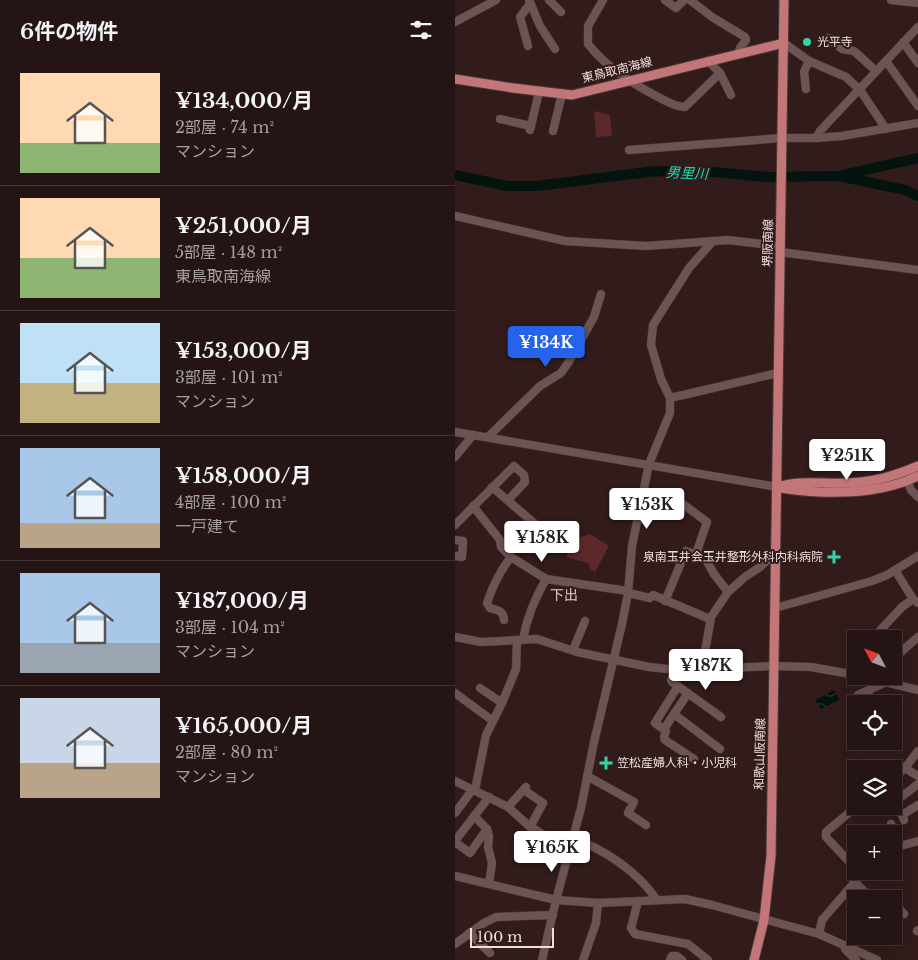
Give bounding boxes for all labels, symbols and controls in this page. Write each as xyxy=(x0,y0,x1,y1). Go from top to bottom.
icon: filters xyxy=(407,16,435,44)
text: 6件の物件 xyxy=(20,19,118,45)
place label: 光平寺 xyxy=(817,34,853,49)
marker: 光平寺 xyxy=(801,36,813,48)
street label: 東鳥取南海線 xyxy=(580,54,654,86)
text: ¥134,000/月 xyxy=(175,88,313,114)
icon: home xyxy=(60,93,120,153)
text: 2部屋 · 74 m² xyxy=(175,117,274,137)
text: マンション xyxy=(175,141,255,161)
water label: 男里川 xyxy=(666,163,710,183)
text: ¥251,000/月 xyxy=(175,213,312,239)
icon: home xyxy=(60,218,120,278)
street label: 堺阪南線 xyxy=(760,219,775,267)
text: 5部屋 · 148 m² xyxy=(175,242,282,262)
text: 東鳥取南海線 xyxy=(175,266,271,286)
pin: ¥134K xyxy=(511,326,581,368)
text: ¥134K xyxy=(519,332,573,352)
text: ¥153,000/月 xyxy=(175,338,312,364)
icon: home xyxy=(60,343,120,403)
text: 3部屋 · 101 m² xyxy=(175,367,283,387)
text: マンション xyxy=(175,391,255,411)
pin: ¥251K xyxy=(812,438,882,481)
text: ¥251K xyxy=(820,445,874,465)
text: ¥158,000/月 xyxy=(175,463,312,489)
icon: home xyxy=(60,468,120,528)
pin: ¥153K xyxy=(612,488,682,530)
text: 4部屋 · 100 m² xyxy=(175,492,286,512)
text: ¥153K xyxy=(620,494,674,514)
text: 一戸建て xyxy=(175,516,239,536)
pin: ¥158K xyxy=(507,520,577,563)
text: ¥158K xyxy=(515,527,569,547)
place label: 泉南玉井会玉井整形外科内科病院 xyxy=(643,549,823,564)
marker: 泉南玉井会玉井整形外科内科病院 xyxy=(827,550,841,564)
district label: 下出 xyxy=(550,586,578,604)
text: ¥187,000/月 xyxy=(175,588,309,614)
icon: home xyxy=(60,593,120,653)
text: 3部屋 · 104 m² xyxy=(175,617,285,637)
north arrow xyxy=(847,630,903,685)
map controls xyxy=(847,630,902,945)
text: マンション xyxy=(175,641,255,661)
pin: ¥187K xyxy=(671,648,741,691)
text: ¥187K xyxy=(680,655,732,675)
button: locate xyxy=(847,695,902,750)
text: ¥165,000/月 xyxy=(175,713,312,739)
icon: home xyxy=(60,718,120,778)
street label: 和歌山阪南線 xyxy=(751,718,768,790)
text: 2部屋 · 80 m² xyxy=(175,742,278,762)
place label: 笠松産婦人科・小児科 xyxy=(617,755,737,770)
marker: 笠松産婦人科・小児科 xyxy=(599,756,613,770)
button: layers xyxy=(847,760,902,815)
text: マンション xyxy=(175,766,255,786)
button: + xyxy=(847,825,902,880)
pin: ¥165K xyxy=(517,830,587,873)
text: ¥165K xyxy=(525,837,579,857)
button: − xyxy=(847,890,902,945)
scale bar xyxy=(470,925,554,948)
text: 100 m xyxy=(477,928,522,946)

